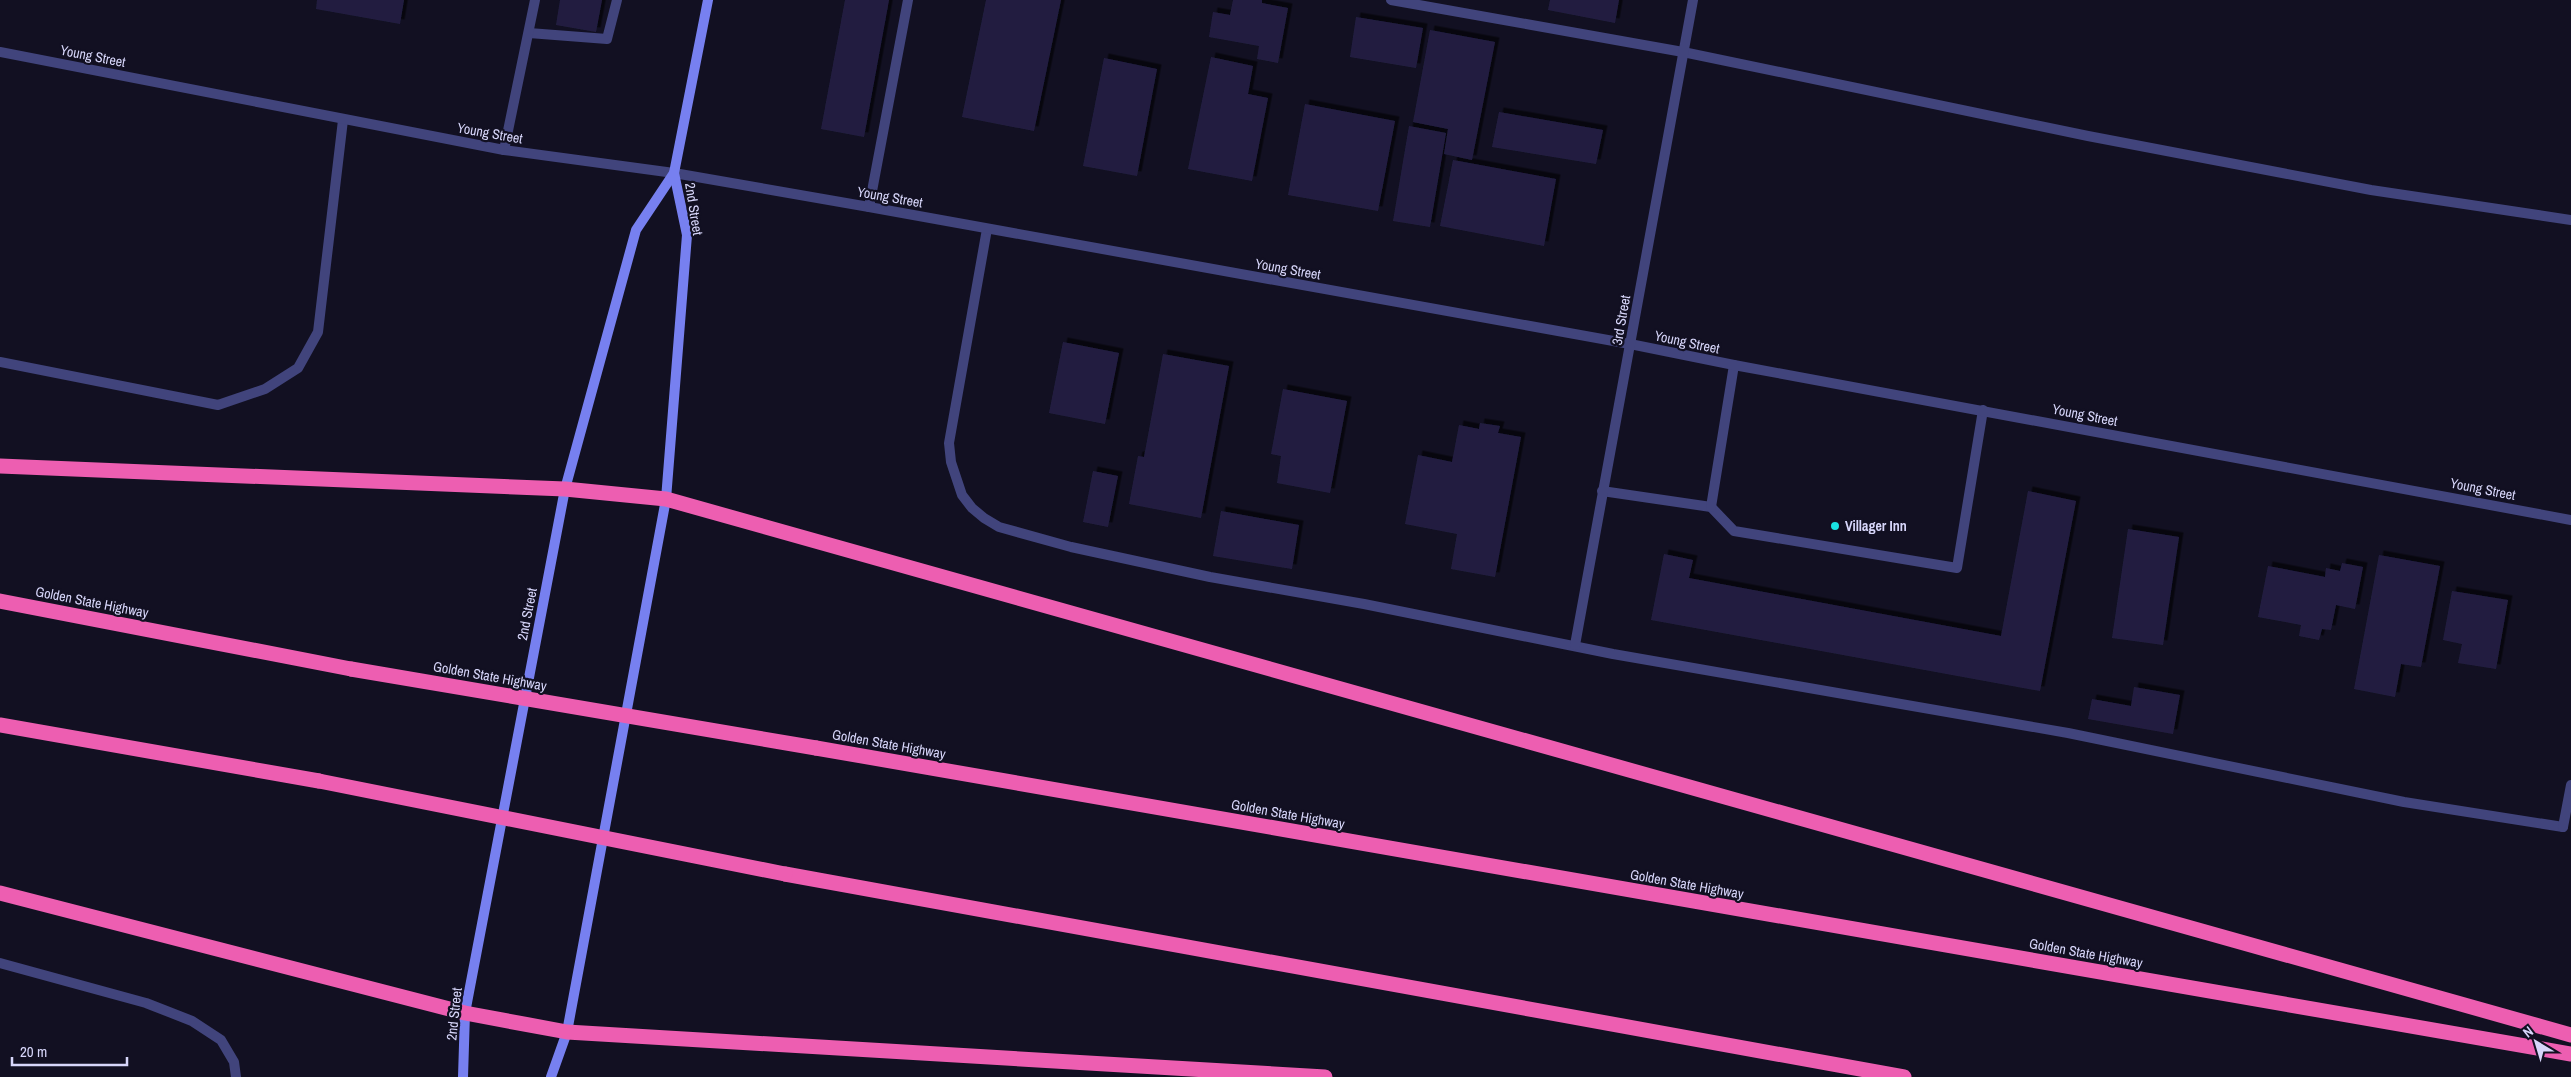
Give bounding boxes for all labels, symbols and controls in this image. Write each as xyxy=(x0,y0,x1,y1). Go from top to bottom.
street label: Young Street xyxy=(59,41,127,71)
street label: Young Street xyxy=(456,118,524,148)
street label: 2nd Street xyxy=(681,181,707,237)
street label: Young Street xyxy=(856,182,924,212)
street label: Young Street xyxy=(1254,254,1322,284)
street label: 3rd Street xyxy=(1608,294,1634,346)
street label: Young Street xyxy=(1653,326,1721,358)
street label: Young Street xyxy=(2051,400,2119,430)
street label: Young Street xyxy=(2449,474,2517,504)
place label: Villager Inn xyxy=(1845,517,1907,535)
marker: Villager Inn xyxy=(1829,520,1841,532)
street label: Golden State Highway xyxy=(34,582,150,622)
street label: 2nd Street xyxy=(513,586,541,642)
street label: Golden State Highway xyxy=(432,657,548,695)
street label: Golden State Highway xyxy=(831,725,947,763)
street label: Golden State Highway xyxy=(1230,795,1346,833)
street label: Golden State Highway xyxy=(1629,865,1745,903)
street label: Golden State Highway xyxy=(2028,934,2144,972)
street label: 2nd Street xyxy=(442,987,466,1041)
north arrow xyxy=(2511,1017,2561,1067)
text: N xyxy=(2519,1022,2537,1041)
scale bar xyxy=(12,1034,128,1066)
text: 20 m xyxy=(20,1041,47,1062)

